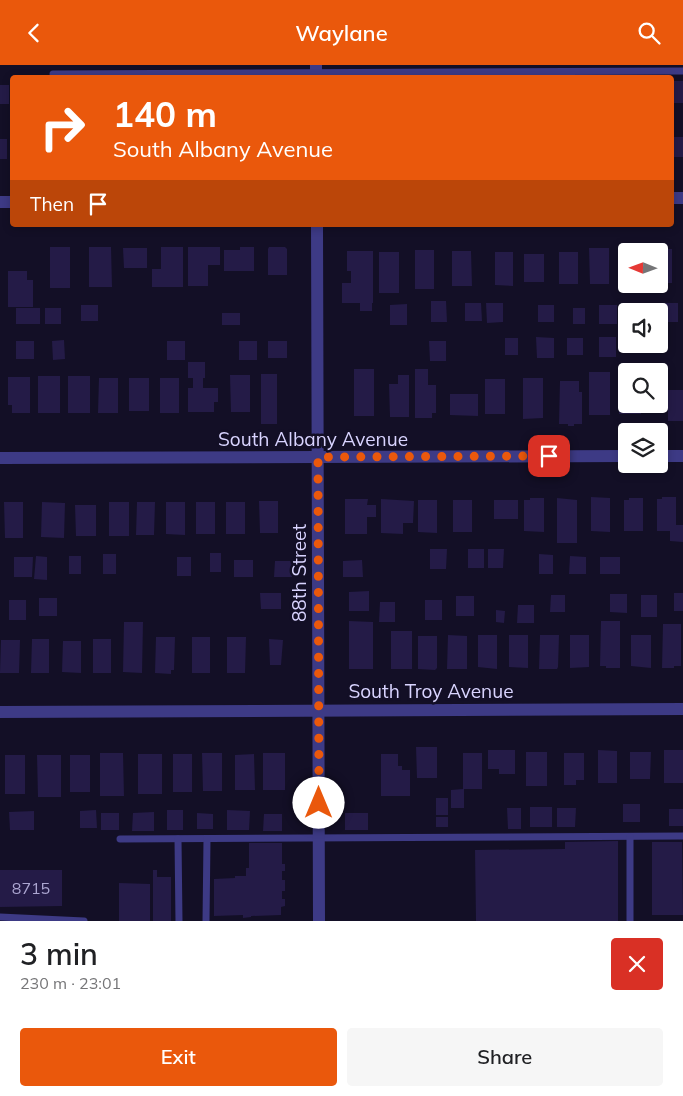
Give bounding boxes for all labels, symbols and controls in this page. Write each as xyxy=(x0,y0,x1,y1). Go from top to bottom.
icon: back xyxy=(20,19,48,47)
text: Waylane xyxy=(295,19,388,47)
icon: search xyxy=(635,19,663,47)
text: 140 m xyxy=(113,92,217,136)
icon: right xyxy=(30,95,95,160)
text: South Albany Avenue xyxy=(113,135,333,163)
icon: arrive xyxy=(84,190,112,218)
text: Then xyxy=(30,192,74,216)
north arrow xyxy=(618,243,668,293)
map controls xyxy=(618,243,668,473)
button: sound xyxy=(618,303,668,353)
button: search xyxy=(618,363,668,413)
button: layers xyxy=(618,423,668,473)
street label: South Albany Avenue xyxy=(218,427,408,451)
pin xyxy=(528,435,570,477)
icon: arrive xyxy=(535,442,563,470)
street label: 88th Street xyxy=(287,524,311,622)
street label: South Troy Avenue xyxy=(348,679,514,703)
position arrow xyxy=(292,776,344,828)
house number: 8715 xyxy=(12,878,50,898)
text: 3 min xyxy=(20,935,98,973)
button: close xyxy=(611,938,663,990)
text: 230 m · 23:01 xyxy=(20,973,121,993)
button: Exit xyxy=(20,1028,337,1086)
button: Share xyxy=(347,1028,663,1086)

